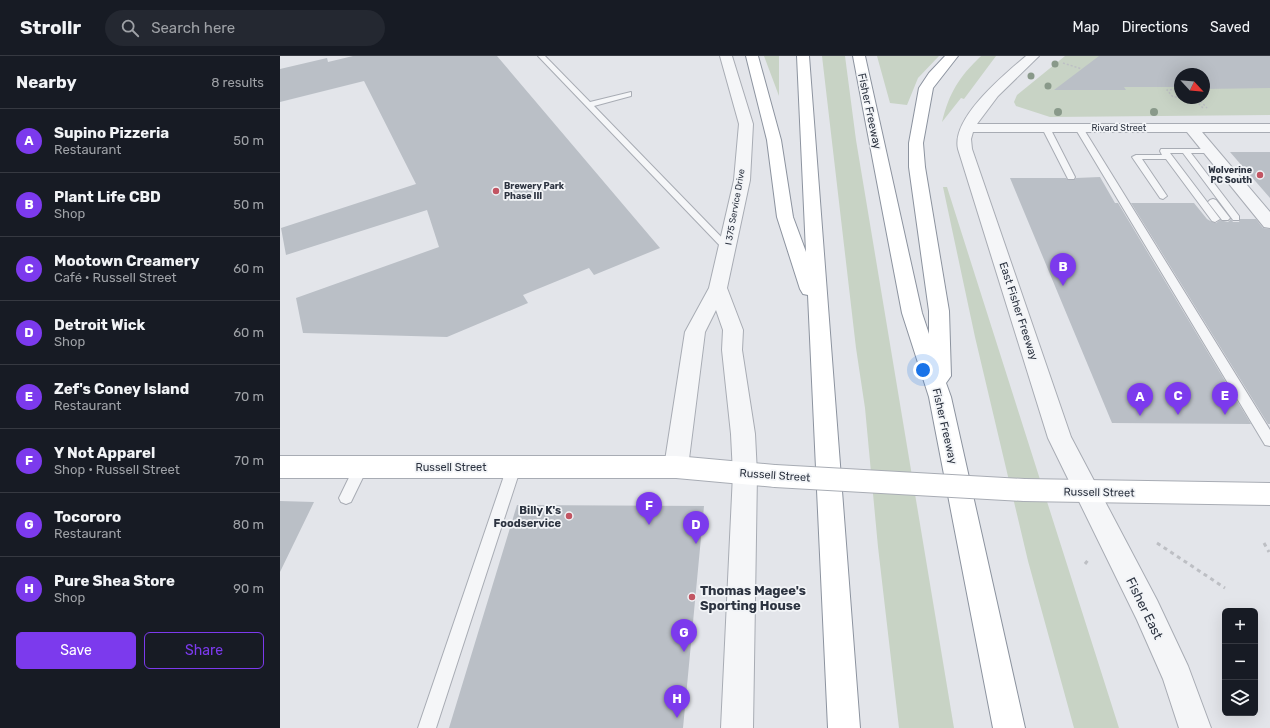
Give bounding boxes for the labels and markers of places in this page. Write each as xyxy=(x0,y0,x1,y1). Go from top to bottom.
place label: Wolverine PC South xyxy=(1208,165,1253,185)
marker: Wolverine PC South xyxy=(1255,170,1265,180)
place label: Brewery Park Phase III xyxy=(504,181,565,201)
marker: Brewery Park Phase III xyxy=(491,186,501,196)
pin: B xyxy=(1050,253,1076,286)
pin: C xyxy=(1165,382,1191,415)
pin: E xyxy=(1212,382,1238,415)
pin: A xyxy=(1127,383,1153,416)
pin: F xyxy=(636,492,662,525)
place label: Billy K's Foodservice xyxy=(494,504,561,530)
marker: Billy K's Foodservice xyxy=(564,511,574,521)
pin: D xyxy=(683,511,709,544)
place label: Thomas Magee's Sporting House xyxy=(700,583,806,613)
marker: Thomas Magee's Sporting House xyxy=(687,592,697,602)
pin: G xyxy=(671,619,697,652)
pin: H xyxy=(664,685,690,718)

